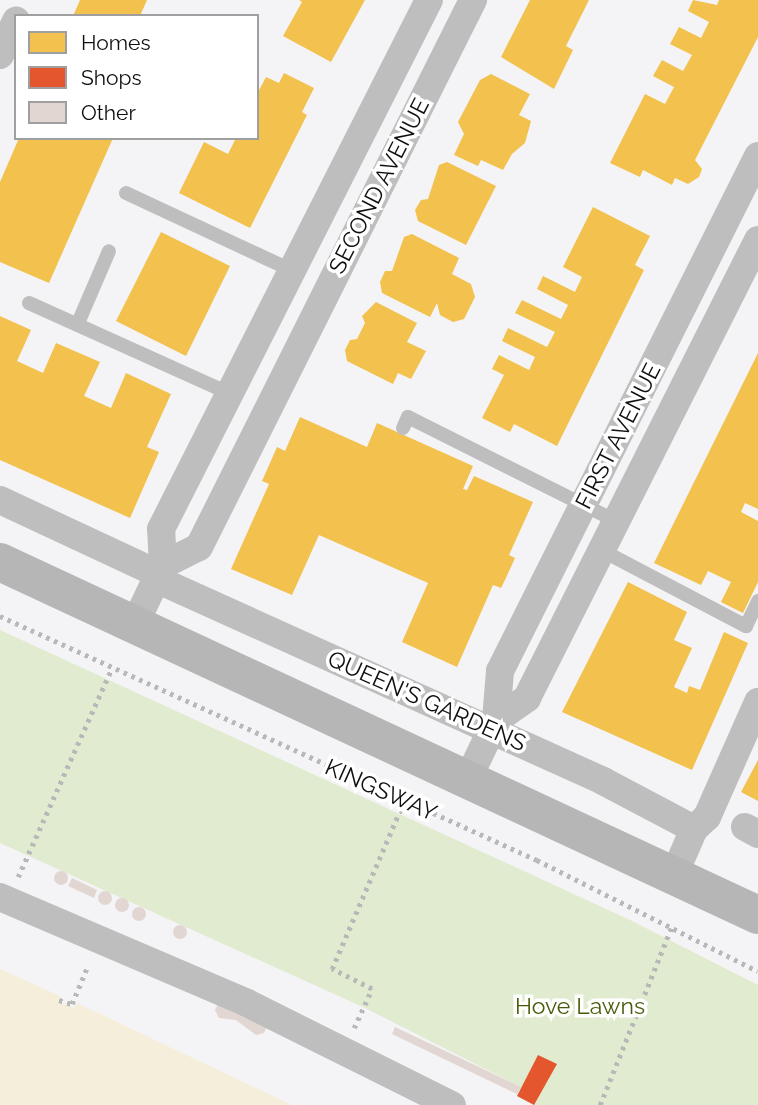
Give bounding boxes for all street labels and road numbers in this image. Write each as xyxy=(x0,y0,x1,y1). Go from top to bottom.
street label: SECOND AVENUE xyxy=(323,94,435,278)
street label: FIRST AVENUE xyxy=(569,358,667,514)
street label: QUEEN'S GARDENS xyxy=(324,645,530,757)
street label: KINGSWAY xyxy=(321,753,441,827)

